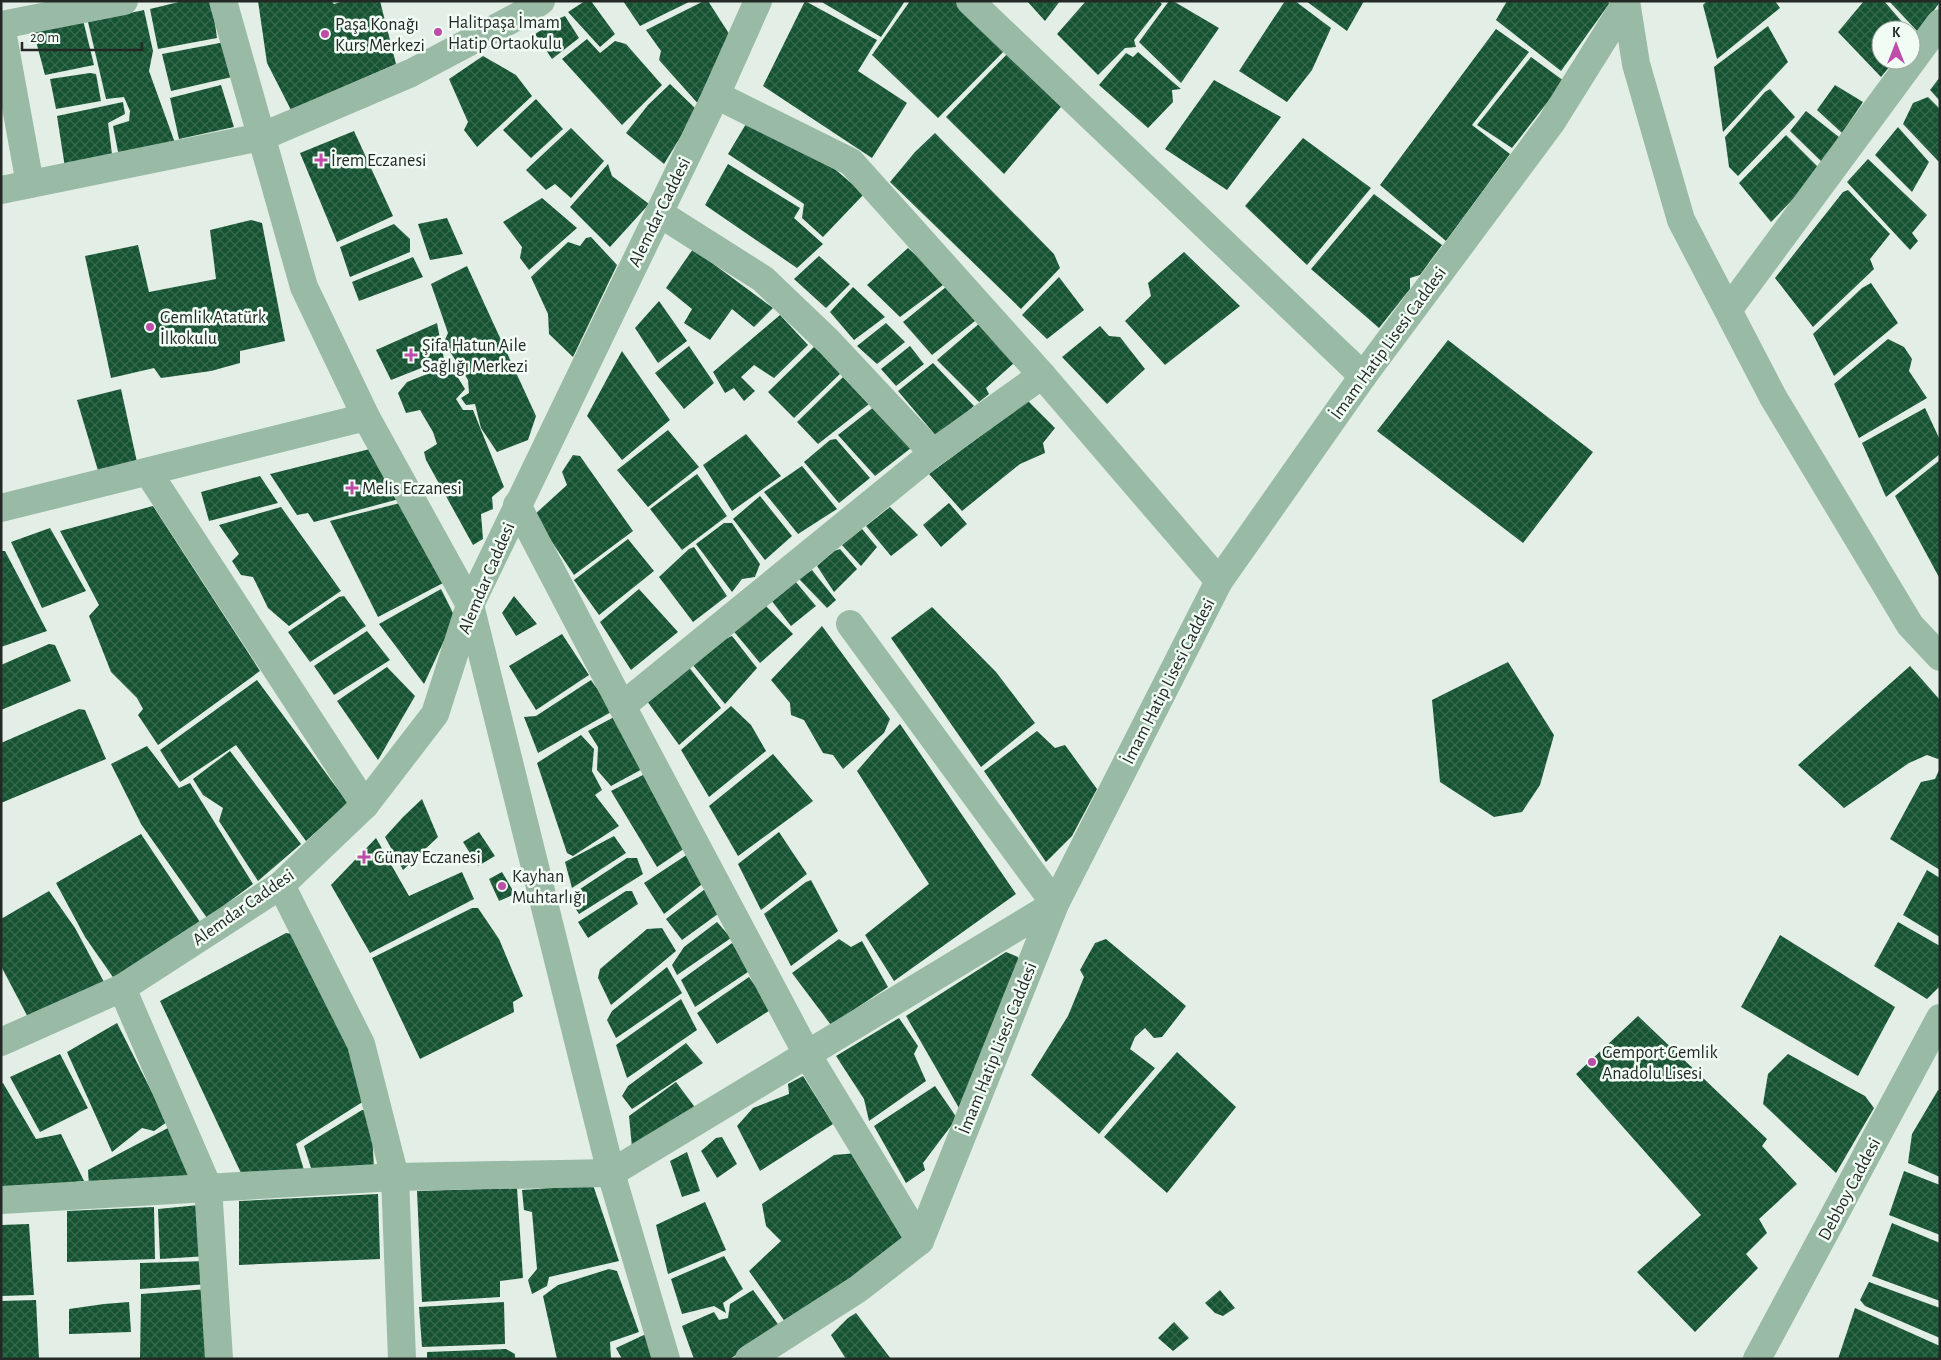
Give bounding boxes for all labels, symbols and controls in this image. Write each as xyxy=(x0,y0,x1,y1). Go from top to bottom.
place label: Halitpaşa İmam Hatip Ortaokulu xyxy=(448,12,562,53)
place label: Paşa Konağı Kurs Merkezi xyxy=(335,16,425,55)
scale bar xyxy=(22,20,142,52)
north arrow xyxy=(1871,20,1921,70)
marker: Halitpaşa İmam Hatip Ortaokulu xyxy=(432,26,444,38)
text: K xyxy=(1892,26,1901,40)
marker: Paşa Konağı Kurs Merkezi xyxy=(319,28,331,40)
text: 20 m xyxy=(30,30,59,45)
place label: İrem Eczanesi xyxy=(331,150,426,170)
marker: İrem Eczanesi xyxy=(315,154,327,166)
street label: Alemdar Caddesi xyxy=(626,155,694,270)
street label: İmam Hatip Lisesi Caddesi xyxy=(1326,263,1450,423)
place label: Gemlik Atatürk İlkokulu xyxy=(160,309,267,348)
marker: Gemlik Atatürk İlkokulu xyxy=(144,321,156,333)
place label: Şifa Hatun Aile Sağlığı Merkezi xyxy=(422,337,528,376)
marker: Şifa Hatun Aile Sağlığı Merkezi xyxy=(404,348,418,362)
place label: Melis Eczanesi xyxy=(362,480,462,498)
marker: Melis Eczanesi xyxy=(346,482,358,494)
street label: Alemdar Caddesi xyxy=(455,520,519,637)
street label: İmam Hatip Lisesi Caddesi xyxy=(1117,595,1219,767)
place label: Günay Eczanesi xyxy=(374,849,481,867)
marker: Günay Eczanesi xyxy=(358,851,370,863)
street label: Alemdar Caddesi xyxy=(189,866,298,949)
place label: Kayhan Muhtarlığı xyxy=(512,868,586,907)
marker: Kayhan Muhtarlığı xyxy=(496,880,508,892)
street label: İmam Hatip Lisesi Caddesi xyxy=(953,959,1041,1137)
place label: Gemport Gemlik Anadolu Lisesi xyxy=(1602,1044,1718,1083)
marker: Gemport Gemlik Anadolu Lisesi xyxy=(1586,1056,1598,1068)
street label: Debboy Caddesi xyxy=(1815,1135,1884,1244)

